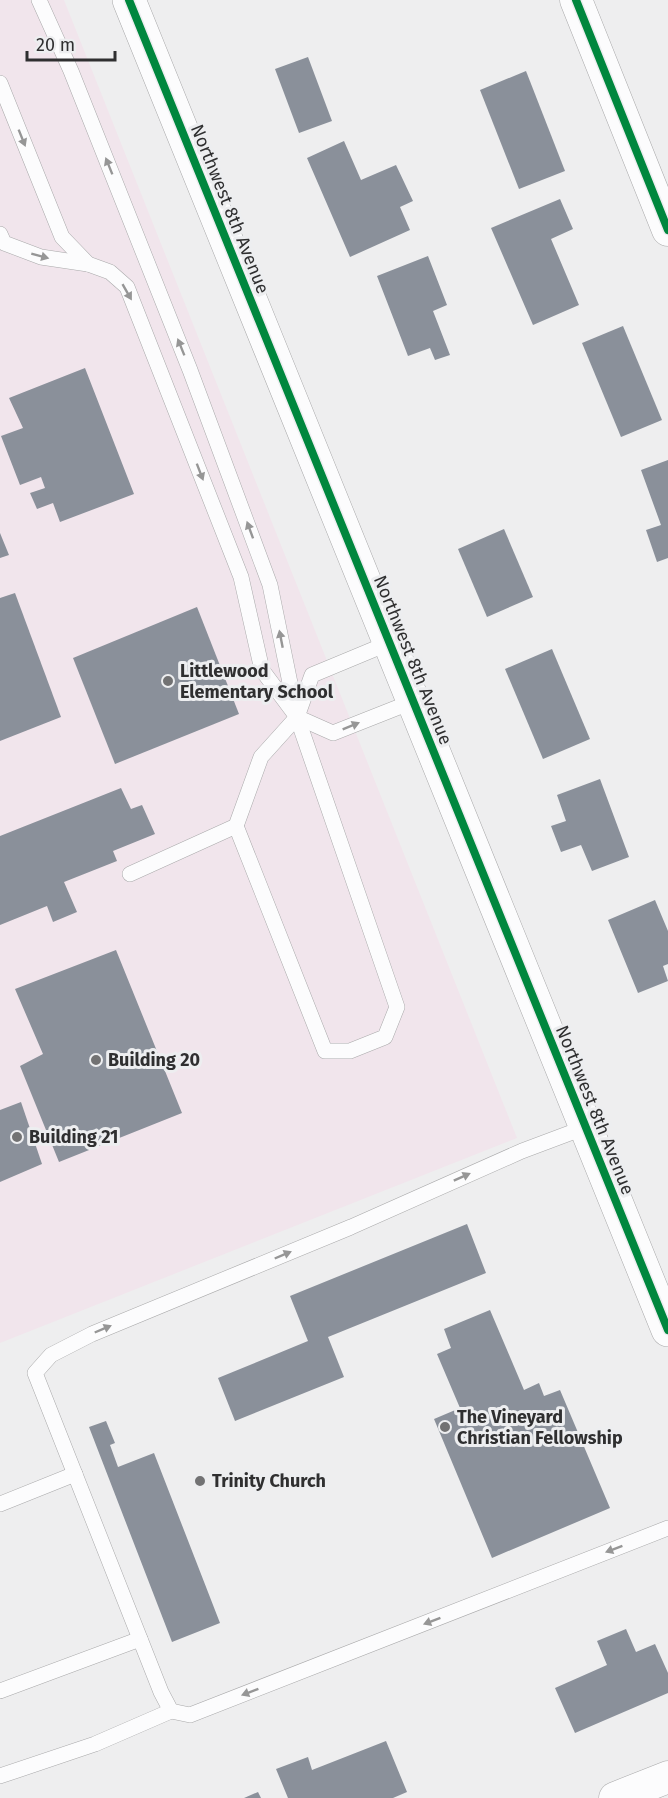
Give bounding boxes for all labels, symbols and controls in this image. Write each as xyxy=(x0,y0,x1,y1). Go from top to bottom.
scale bar xyxy=(27,24,116,62)
text: 20 m xyxy=(36,34,75,56)
street label: Northwest 8th Avenue xyxy=(186,121,274,297)
one-way arrow xyxy=(17,129,27,147)
one-way arrow xyxy=(104,157,113,175)
one-way arrow xyxy=(31,252,49,261)
one-way arrow xyxy=(121,283,132,300)
one-way arrow xyxy=(176,338,186,356)
one-way arrow xyxy=(196,463,205,481)
one-way arrow xyxy=(244,521,254,539)
street label: Northwest 8th Avenue xyxy=(369,572,457,748)
one-way arrow xyxy=(276,629,285,648)
place label: Littlewood Elementary School xyxy=(180,660,334,703)
marker: Littlewood Elementary School xyxy=(161,674,175,688)
one-way arrow xyxy=(342,721,360,731)
street label: Northwest 8th Avenue xyxy=(551,1022,639,1198)
place label: Building 20 xyxy=(108,1049,200,1071)
marker: Building 20 xyxy=(89,1053,103,1067)
place label: Building 21 xyxy=(29,1126,118,1148)
marker: Building 21 xyxy=(10,1130,24,1144)
one-way arrow xyxy=(454,1172,472,1182)
one-way arrow xyxy=(275,1250,292,1259)
one-way arrow xyxy=(95,1325,112,1334)
place label: The Vineyard Christian Fellowship xyxy=(457,1406,623,1449)
marker: The Vineyard Christian Fellowship xyxy=(438,1420,452,1434)
place label: Trinity Church xyxy=(212,1470,326,1492)
marker: Trinity Church xyxy=(193,1474,207,1488)
one-way arrow xyxy=(604,1545,622,1555)
one-way arrow xyxy=(423,1616,441,1626)
one-way arrow xyxy=(241,1687,259,1697)

